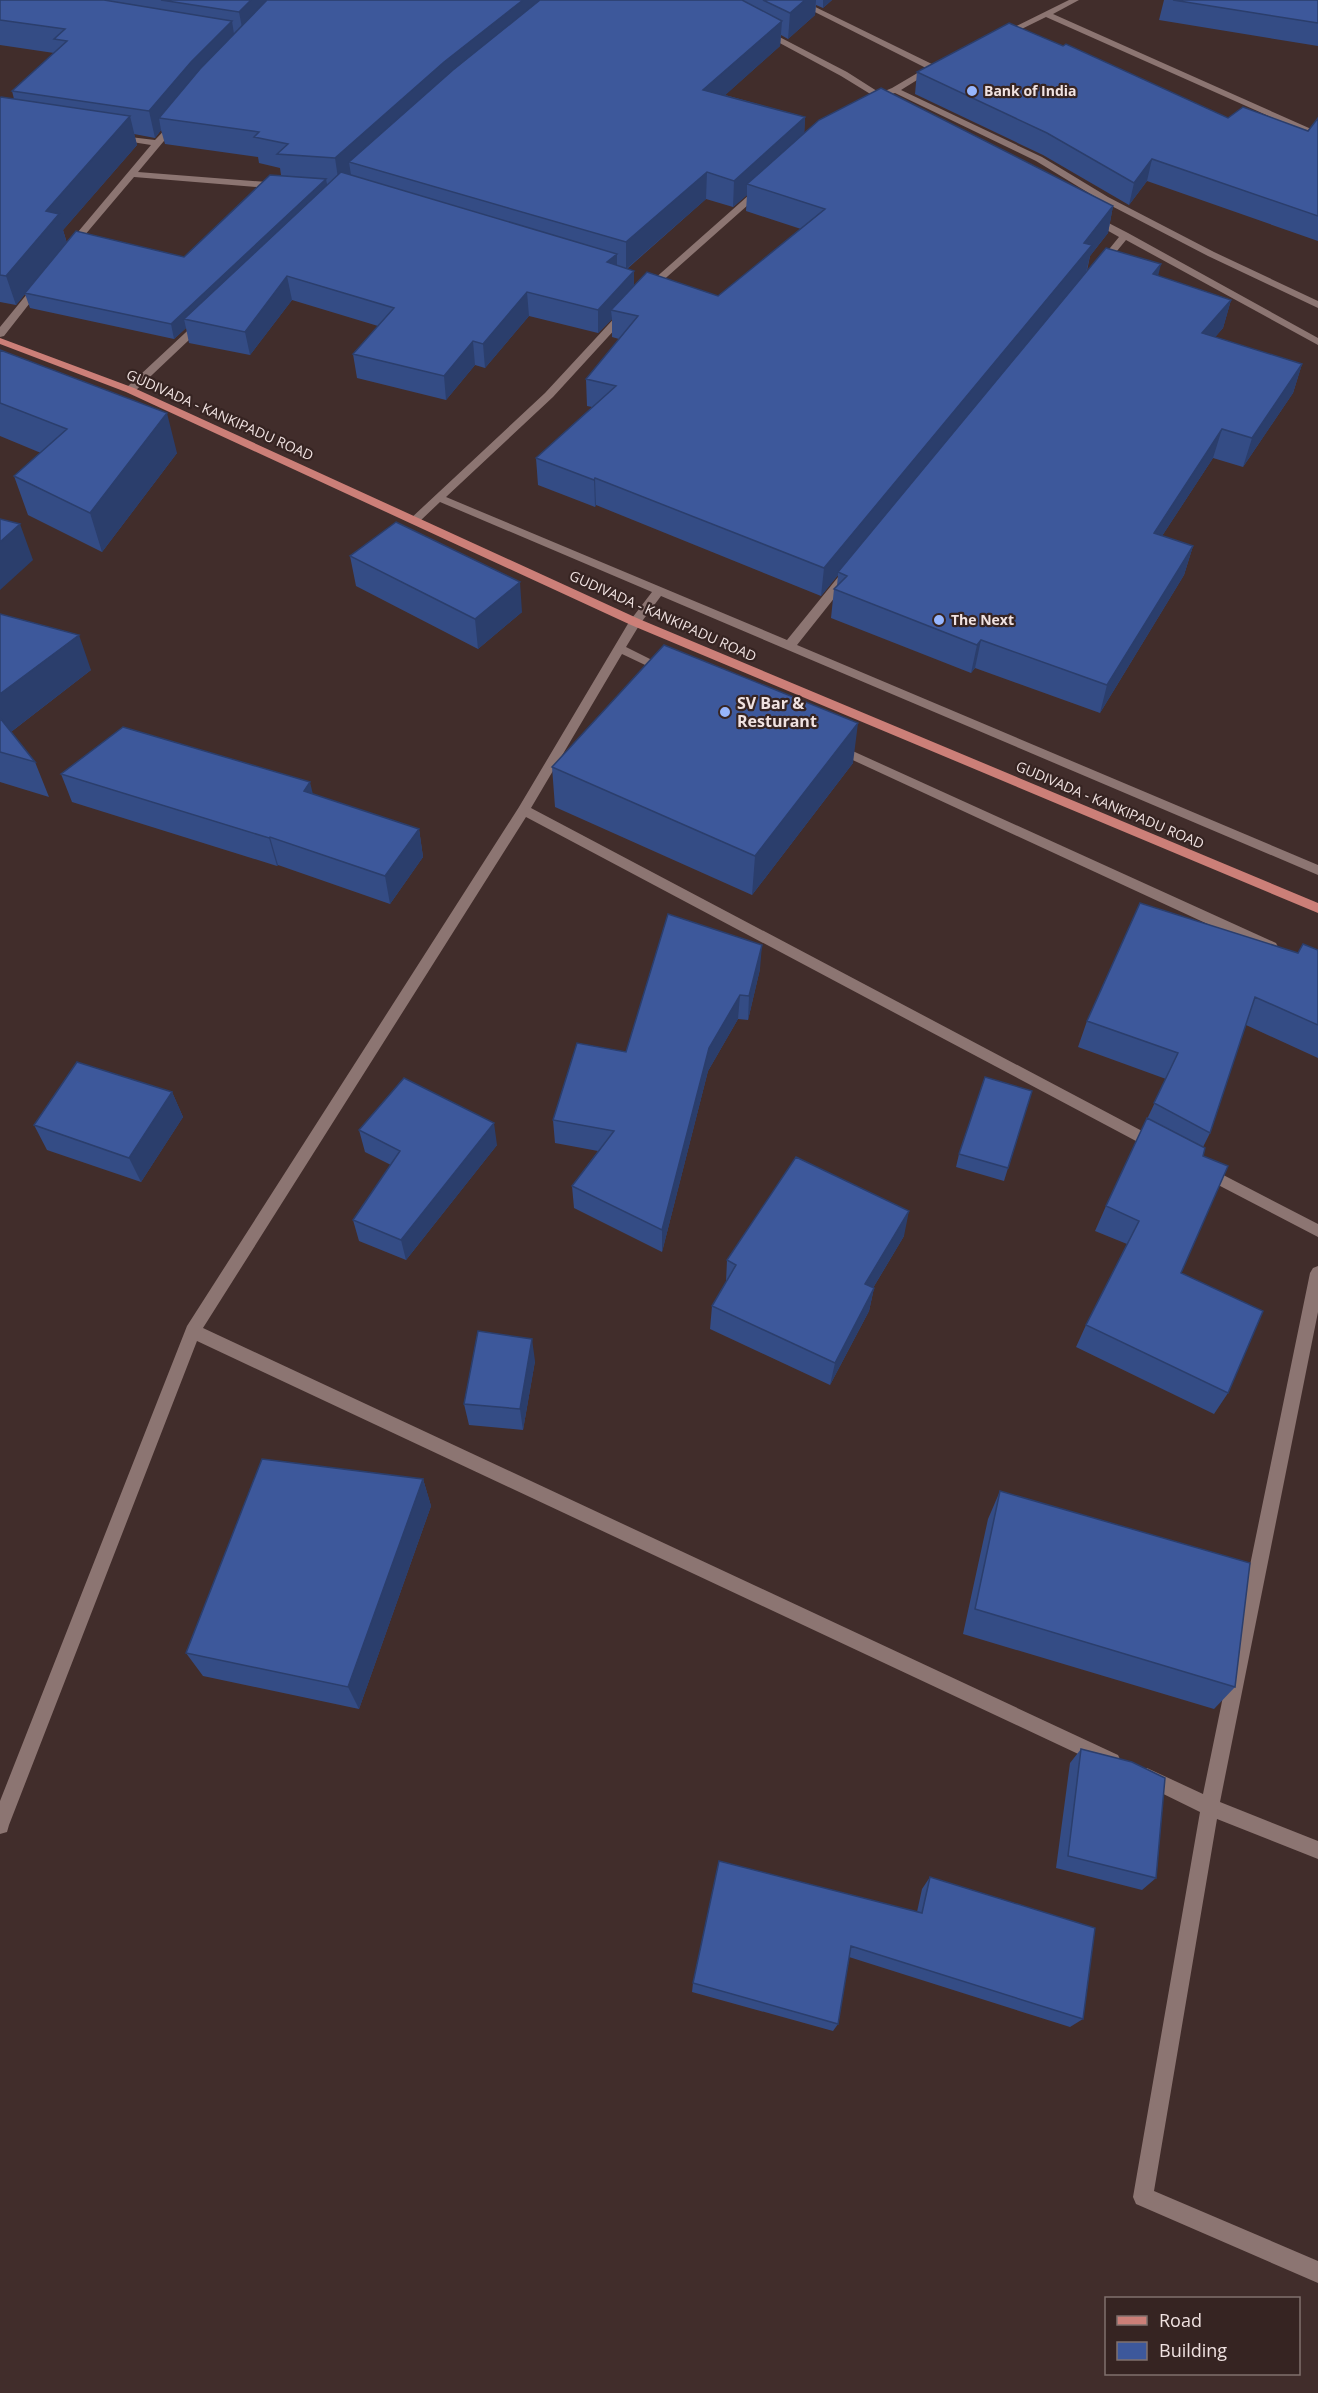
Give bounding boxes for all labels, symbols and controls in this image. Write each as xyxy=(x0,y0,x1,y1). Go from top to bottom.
place label: Bank of India xyxy=(984,81,1077,100)
marker: Bank of India xyxy=(965,84,979,98)
street label: GUDIVADA - KANKIPADU ROAD xyxy=(124,365,317,464)
street label: GUDIVADA - KANKIPADU ROAD xyxy=(567,566,760,665)
place label: The Next xyxy=(951,610,1014,629)
marker: The Next xyxy=(932,613,946,627)
place label: SV Bar & Resturant xyxy=(737,692,817,732)
marker: SV Bar & Resturant xyxy=(718,705,732,719)
street label: GUDIVADA - KANKIPADU ROAD xyxy=(1013,756,1207,853)
legend xyxy=(1105,2297,1300,2375)
text: Road xyxy=(1159,2308,1202,2332)
text: Building xyxy=(1159,2338,1227,2362)

